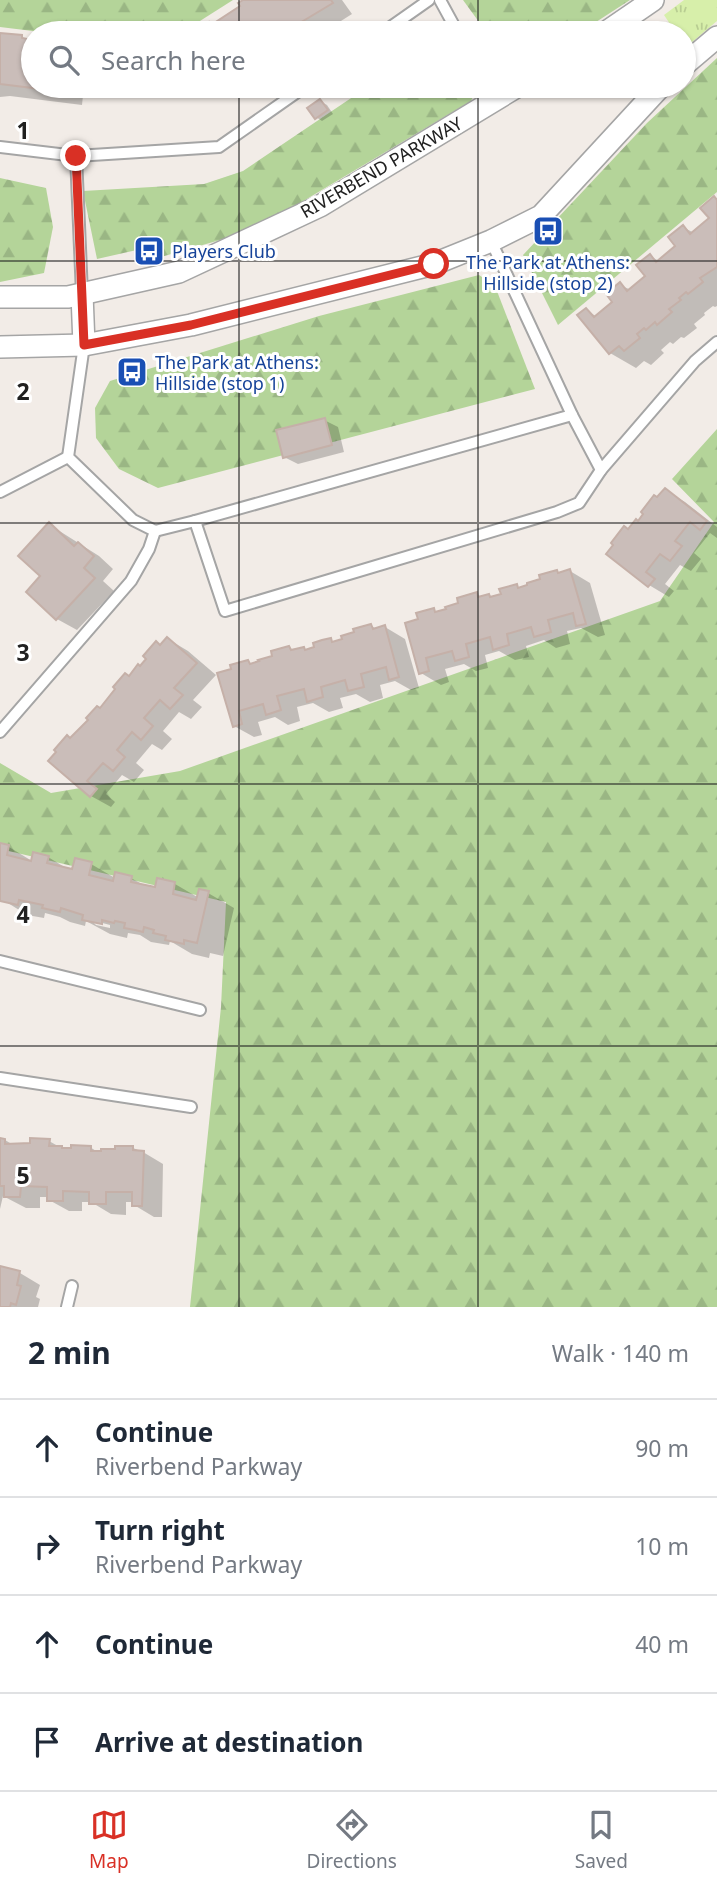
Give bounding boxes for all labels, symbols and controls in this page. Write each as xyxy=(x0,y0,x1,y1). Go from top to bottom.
search box xyxy=(21,21,696,98)
icon: search xyxy=(45,41,83,79)
text: Search here xyxy=(101,42,246,78)
street label: RIVERBEND PARKWAY xyxy=(296,110,467,223)
text: 1 xyxy=(16,114,30,146)
route end xyxy=(60,140,91,171)
bus stop icon: The Park at Athens: Hillside (stop 2) xyxy=(531,214,565,248)
bus stop icon: Players Club xyxy=(132,234,166,268)
place label: Players Club xyxy=(172,239,276,263)
route start xyxy=(418,248,449,279)
place label: The Park at Athens: Hillside (stop 2) xyxy=(466,250,630,295)
place label: The Park at Athens: Hillside (stop 1) xyxy=(155,350,319,395)
bus stop icon: The Park at Athens: Hillside (stop 1) xyxy=(115,355,149,389)
text: 2 xyxy=(16,375,30,407)
text: 3 xyxy=(16,636,30,668)
text: 4 xyxy=(16,898,30,930)
text: 5 xyxy=(16,1159,30,1191)
text: 2 min xyxy=(28,1332,111,1373)
text: Walk · 140 m xyxy=(552,1337,689,1369)
text: Continue xyxy=(95,1414,213,1450)
icon: ahead xyxy=(28,1429,66,1467)
text: 90 m xyxy=(635,1432,689,1464)
text: Riverbend Parkway xyxy=(95,1450,302,1482)
text: Turn right xyxy=(95,1512,225,1548)
icon: right xyxy=(28,1527,66,1565)
text: 10 m xyxy=(635,1530,689,1562)
text: Riverbend Parkway xyxy=(95,1548,302,1580)
icon: ahead xyxy=(28,1625,66,1663)
text: Continue xyxy=(95,1626,213,1662)
text: 40 m xyxy=(635,1628,689,1660)
icon: arrive xyxy=(28,1723,66,1761)
text: Arrive at destination xyxy=(95,1724,364,1760)
tab: Map xyxy=(89,1806,129,1874)
tab: Directions xyxy=(307,1806,397,1874)
tab: Saved xyxy=(575,1806,628,1874)

